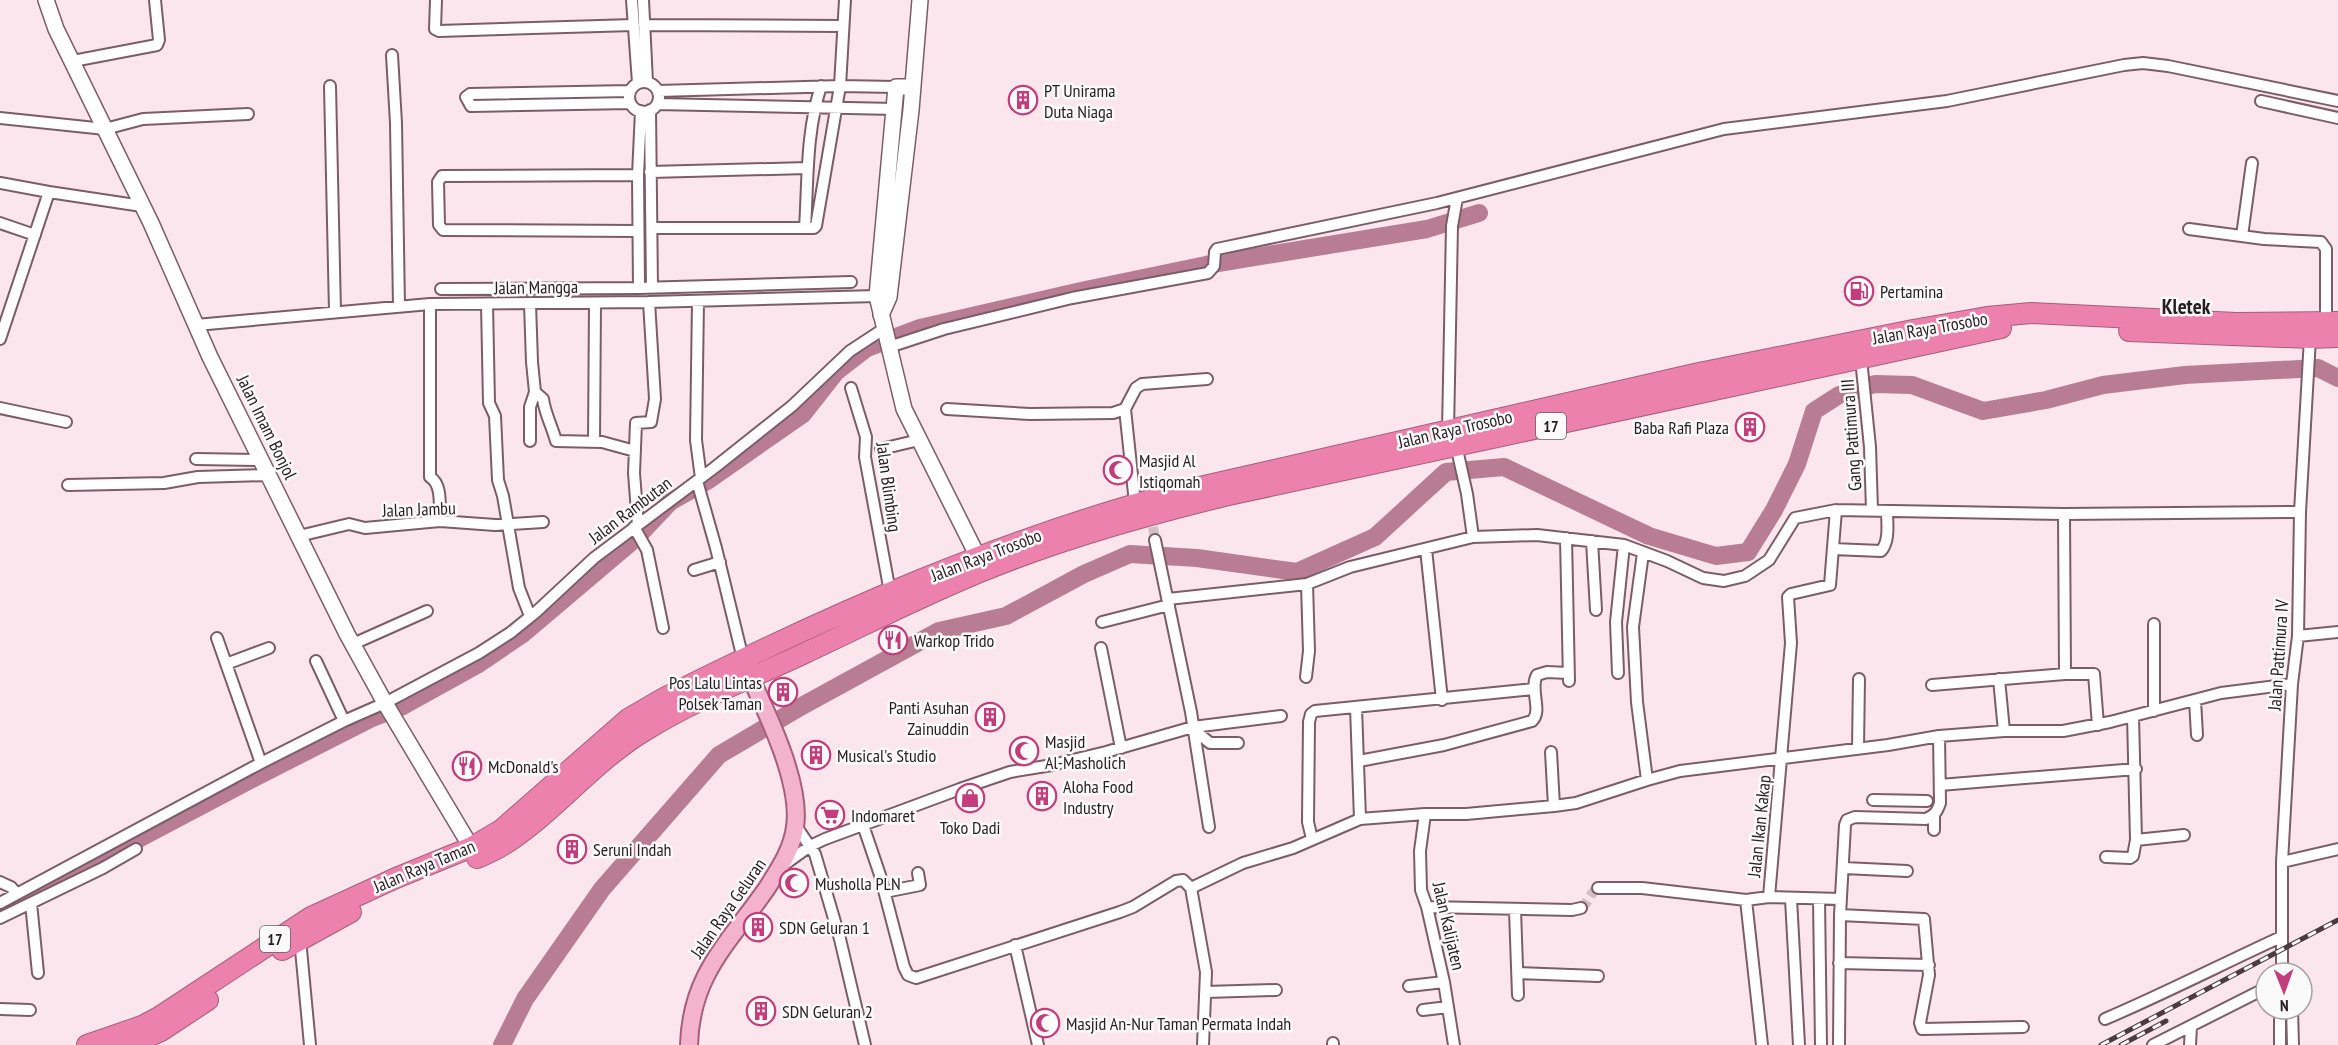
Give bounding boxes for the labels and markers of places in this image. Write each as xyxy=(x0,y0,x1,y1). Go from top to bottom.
place label: PT Unirama Duta Niaga xyxy=(1044,79,1115,123)
building icon: PT Unirama Duta Niaga xyxy=(1007,84,1039,116)
fuel station icon: Pertamina xyxy=(1843,275,1875,307)
place label: Pertamina xyxy=(1880,280,1943,303)
building icon: Baba Rafi Plaza xyxy=(1734,411,1766,443)
place label: Baba Rafi Plaza xyxy=(1634,416,1729,439)
place label: Masjid Al Istiqomah xyxy=(1139,449,1201,493)
mosque icon: Masjid Al Istiqomah xyxy=(1102,454,1134,486)
restaurant icon: Warkop Trido xyxy=(877,624,909,656)
place label: Warkop Trido xyxy=(914,629,995,652)
place label: Pos Lalu Lintas Polsek Taman xyxy=(669,671,762,715)
building icon: Pos Lalu Lintas Polsek Taman xyxy=(767,676,799,708)
place label: Panti Asuhan Zainuddin xyxy=(889,696,969,740)
building icon: Panti Asuhan Zainuddin xyxy=(974,701,1006,733)
place label: Masjid Al-Masholich xyxy=(1045,730,1126,774)
mosque icon: Masjid Al-Masholich xyxy=(1008,735,1040,767)
building icon: Musical's Studio xyxy=(800,739,832,771)
place label: Musical's Studio xyxy=(837,744,936,767)
restaurant icon: McDonald's xyxy=(451,750,483,782)
place label: McDonald's xyxy=(488,755,559,778)
place label: Aloha Food Industry xyxy=(1063,775,1133,819)
building icon: Aloha Food Industry xyxy=(1026,780,1058,812)
shop icon: Toko Dadi xyxy=(954,782,986,814)
supermarket icon: Indomaret xyxy=(814,799,846,831)
place label: Indomaret xyxy=(851,804,915,827)
place label: Toko Dadi xyxy=(940,816,1000,839)
building icon: Seruni Indah xyxy=(556,833,588,865)
place label: Seruni Indah xyxy=(593,838,672,861)
mosque icon: Musholla PLN xyxy=(778,867,810,899)
place label: Musholla PLN xyxy=(815,872,901,895)
building icon: SDN Geluran 1 xyxy=(742,911,774,943)
place label: SDN Geluran 1 xyxy=(779,916,870,939)
building icon: SDN Geluran 2 xyxy=(745,995,777,1027)
place label: SDN Geluran 2 xyxy=(782,1000,873,1023)
mosque icon: Masjid An-Nur Taman Permata Indah xyxy=(1029,1007,1061,1039)
place label: Masjid An-Nur Taman Permata Indah xyxy=(1066,1012,1291,1035)

